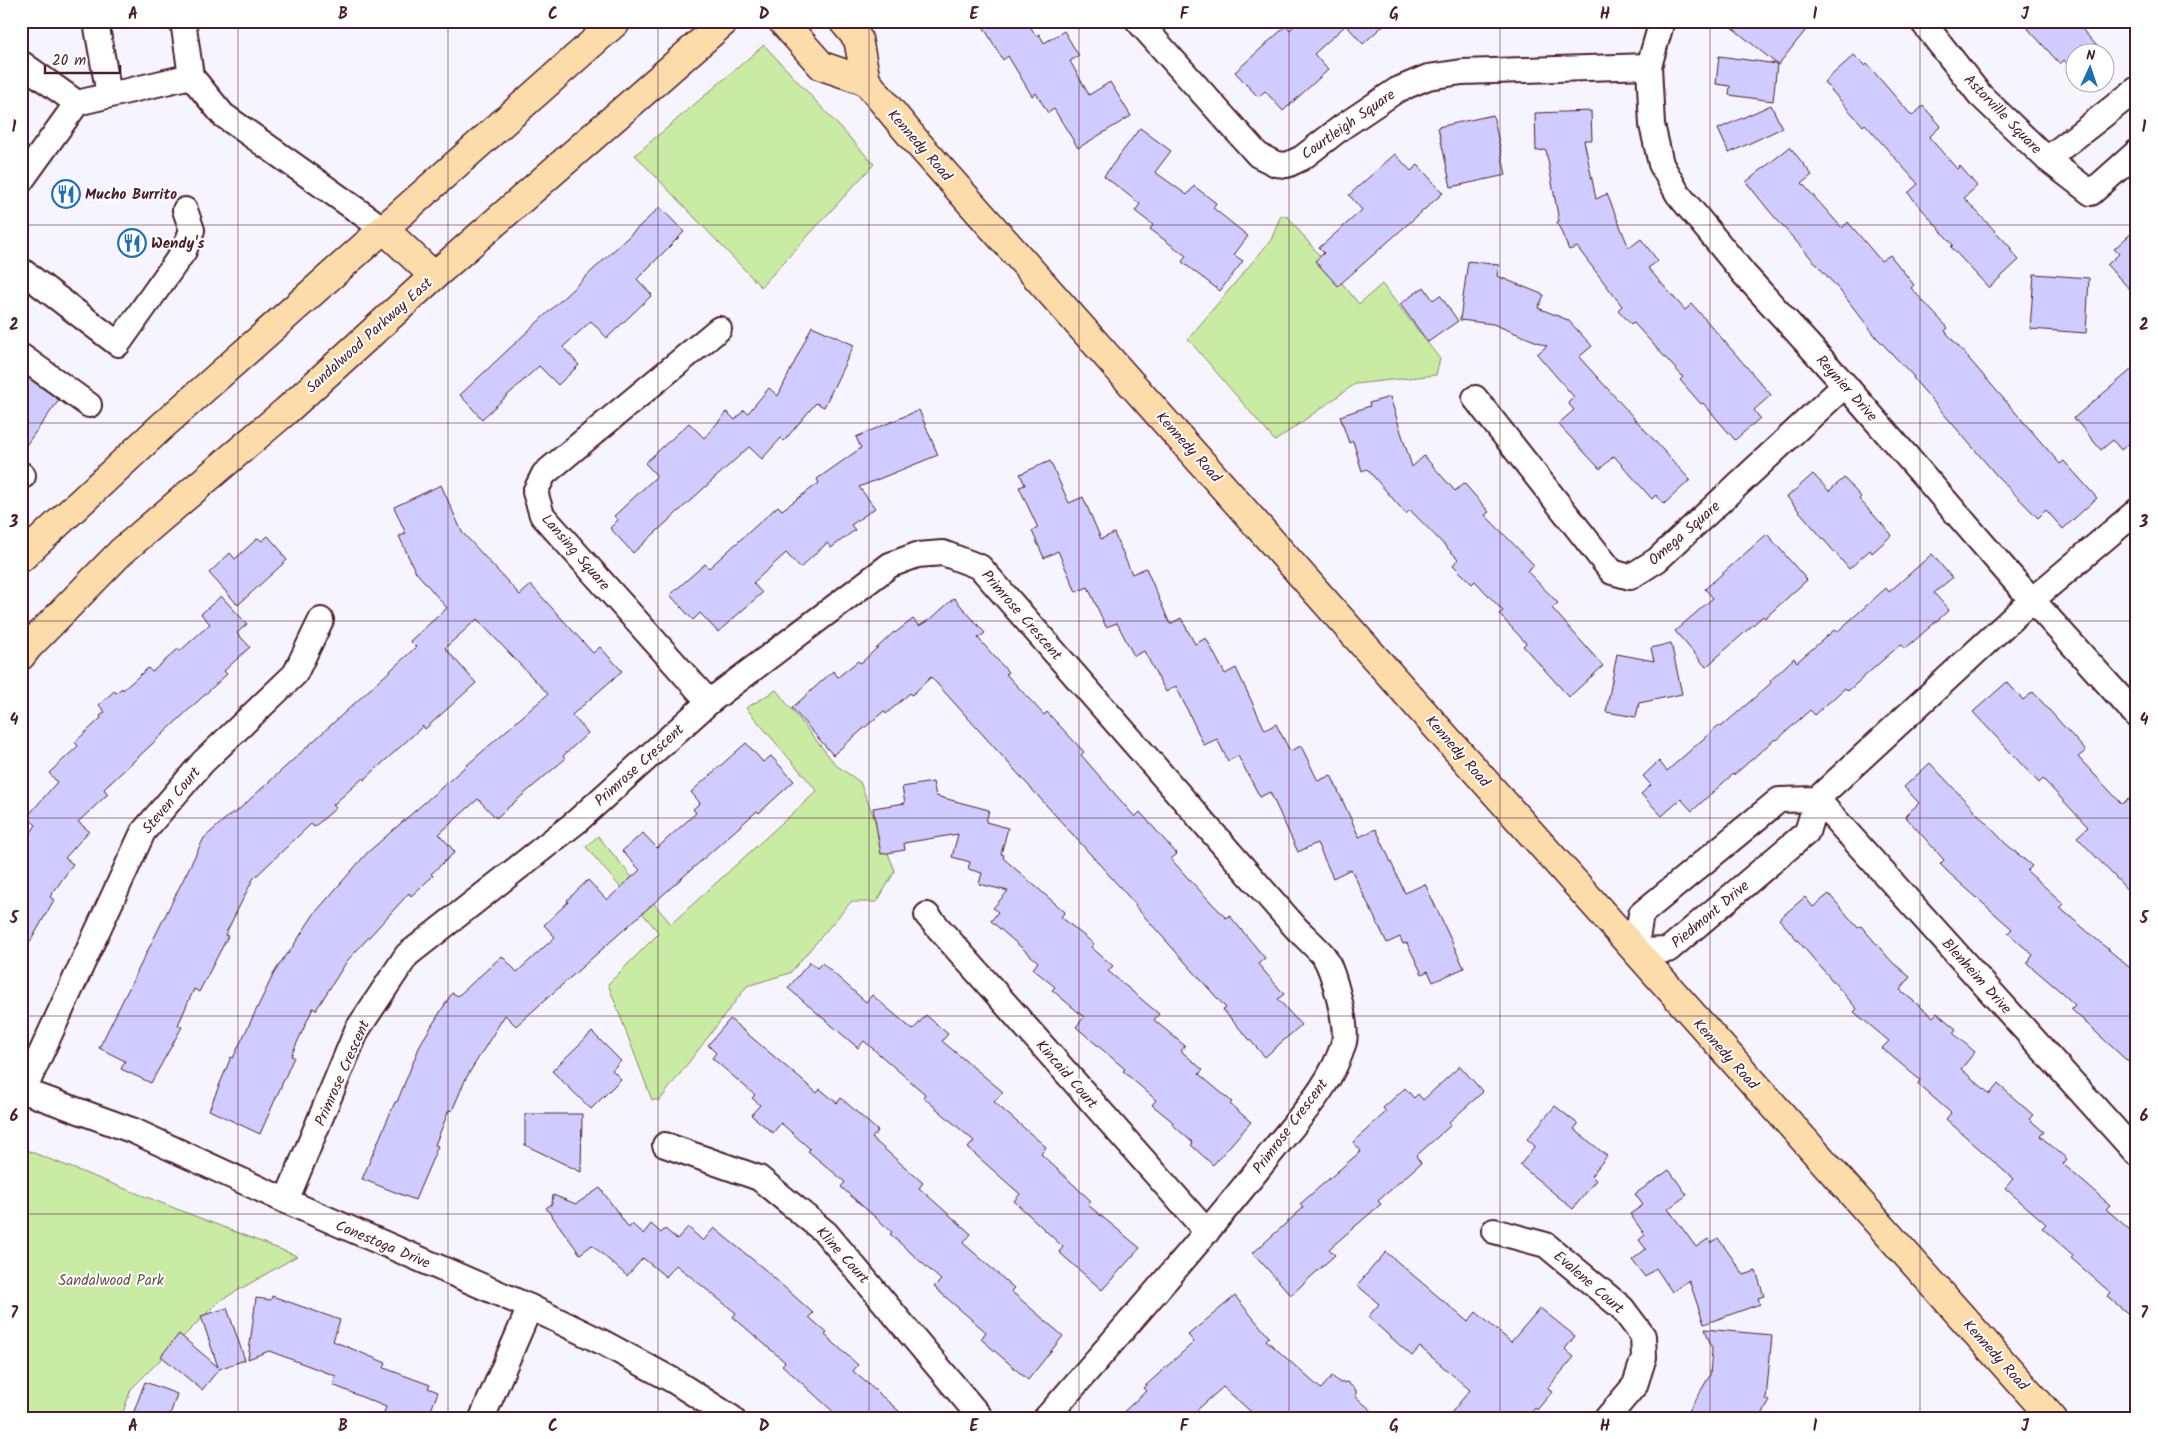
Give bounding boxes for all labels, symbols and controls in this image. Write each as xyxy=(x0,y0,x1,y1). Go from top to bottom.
text: A xyxy=(128,2,138,27)
text: B xyxy=(338,2,348,27)
text: C xyxy=(548,2,558,27)
text: D xyxy=(759,2,770,27)
text: E xyxy=(970,2,980,27)
text: F xyxy=(1180,2,1190,27)
text: G xyxy=(1389,2,1399,27)
text: H xyxy=(1600,2,1610,27)
text: I xyxy=(1813,2,1818,27)
text: J xyxy=(2021,2,2030,27)
scale bar xyxy=(45,42,120,74)
north arrow xyxy=(2066,42,2116,92)
text: N xyxy=(2086,45,2096,67)
text: 20 m xyxy=(52,49,86,73)
street label: Astorville Square xyxy=(1957,69,2047,161)
street label: Courtleigh Square xyxy=(1297,83,1401,166)
street label: Kennedy Road xyxy=(881,104,958,187)
text: 1 xyxy=(12,115,17,140)
text: 1 xyxy=(2142,115,2147,140)
restaurant icon: Mucho Burrito xyxy=(51,179,81,209)
place label: Mucho Burrito xyxy=(85,183,177,207)
restaurant icon: Wendy's xyxy=(117,228,147,258)
place label: Wendy's xyxy=(151,232,205,256)
street label: Sandalwood Parkway East xyxy=(301,272,439,399)
text: 2 xyxy=(9,313,19,338)
text: 2 xyxy=(2139,313,2149,338)
street label: Reynier Drive xyxy=(1810,350,1883,428)
street label: Kennedy Road xyxy=(1150,407,1227,489)
street label: Omega Square xyxy=(1643,495,1726,572)
street label: Lansing Square xyxy=(535,509,616,597)
text: 3 xyxy=(9,510,19,535)
text: 3 xyxy=(2139,510,2149,535)
street label: Primrose Crescent xyxy=(975,565,1068,667)
text: 4 xyxy=(10,708,19,733)
text: 4 xyxy=(2140,708,2149,733)
street label: Kennedy Road xyxy=(1419,710,1496,793)
street label: Primrose Crescent xyxy=(589,719,690,813)
street label: Steven Court xyxy=(136,762,207,840)
street label: Piedmont Drive xyxy=(1666,875,1755,955)
text: 5 xyxy=(9,906,20,931)
text: 5 xyxy=(2139,906,2150,931)
street label: Blenheim Drive xyxy=(1935,933,2017,1020)
street label: Kennedy Road xyxy=(1687,1014,1764,1096)
street label: Primrose Crescent xyxy=(309,1016,377,1130)
street label: Kincaid Court xyxy=(1029,1035,1103,1115)
street label: Primrose Crescent xyxy=(1247,1074,1335,1179)
text: 6 xyxy=(10,1104,19,1129)
text: 6 xyxy=(2140,1104,2149,1129)
street label: Conestoga Drive xyxy=(331,1214,434,1276)
street label: Kline Court xyxy=(810,1221,875,1290)
street label: Evalene Court xyxy=(1548,1245,1629,1321)
park label: Sandalwood Park xyxy=(58,1269,165,1293)
text: 7 xyxy=(10,1301,18,1326)
text: 7 xyxy=(2140,1301,2148,1326)
street label: Kennedy Road xyxy=(1957,1315,2034,1397)
text: A xyxy=(128,1414,138,1439)
text: B xyxy=(338,1414,348,1439)
text: C xyxy=(548,1414,558,1439)
text: D xyxy=(759,1414,770,1439)
text: E xyxy=(970,1414,980,1439)
text: F xyxy=(1180,1414,1190,1439)
text: G xyxy=(1389,1414,1399,1439)
text: H xyxy=(1600,1414,1610,1439)
text: I xyxy=(1813,1414,1818,1439)
text: J xyxy=(2021,1414,2030,1439)

